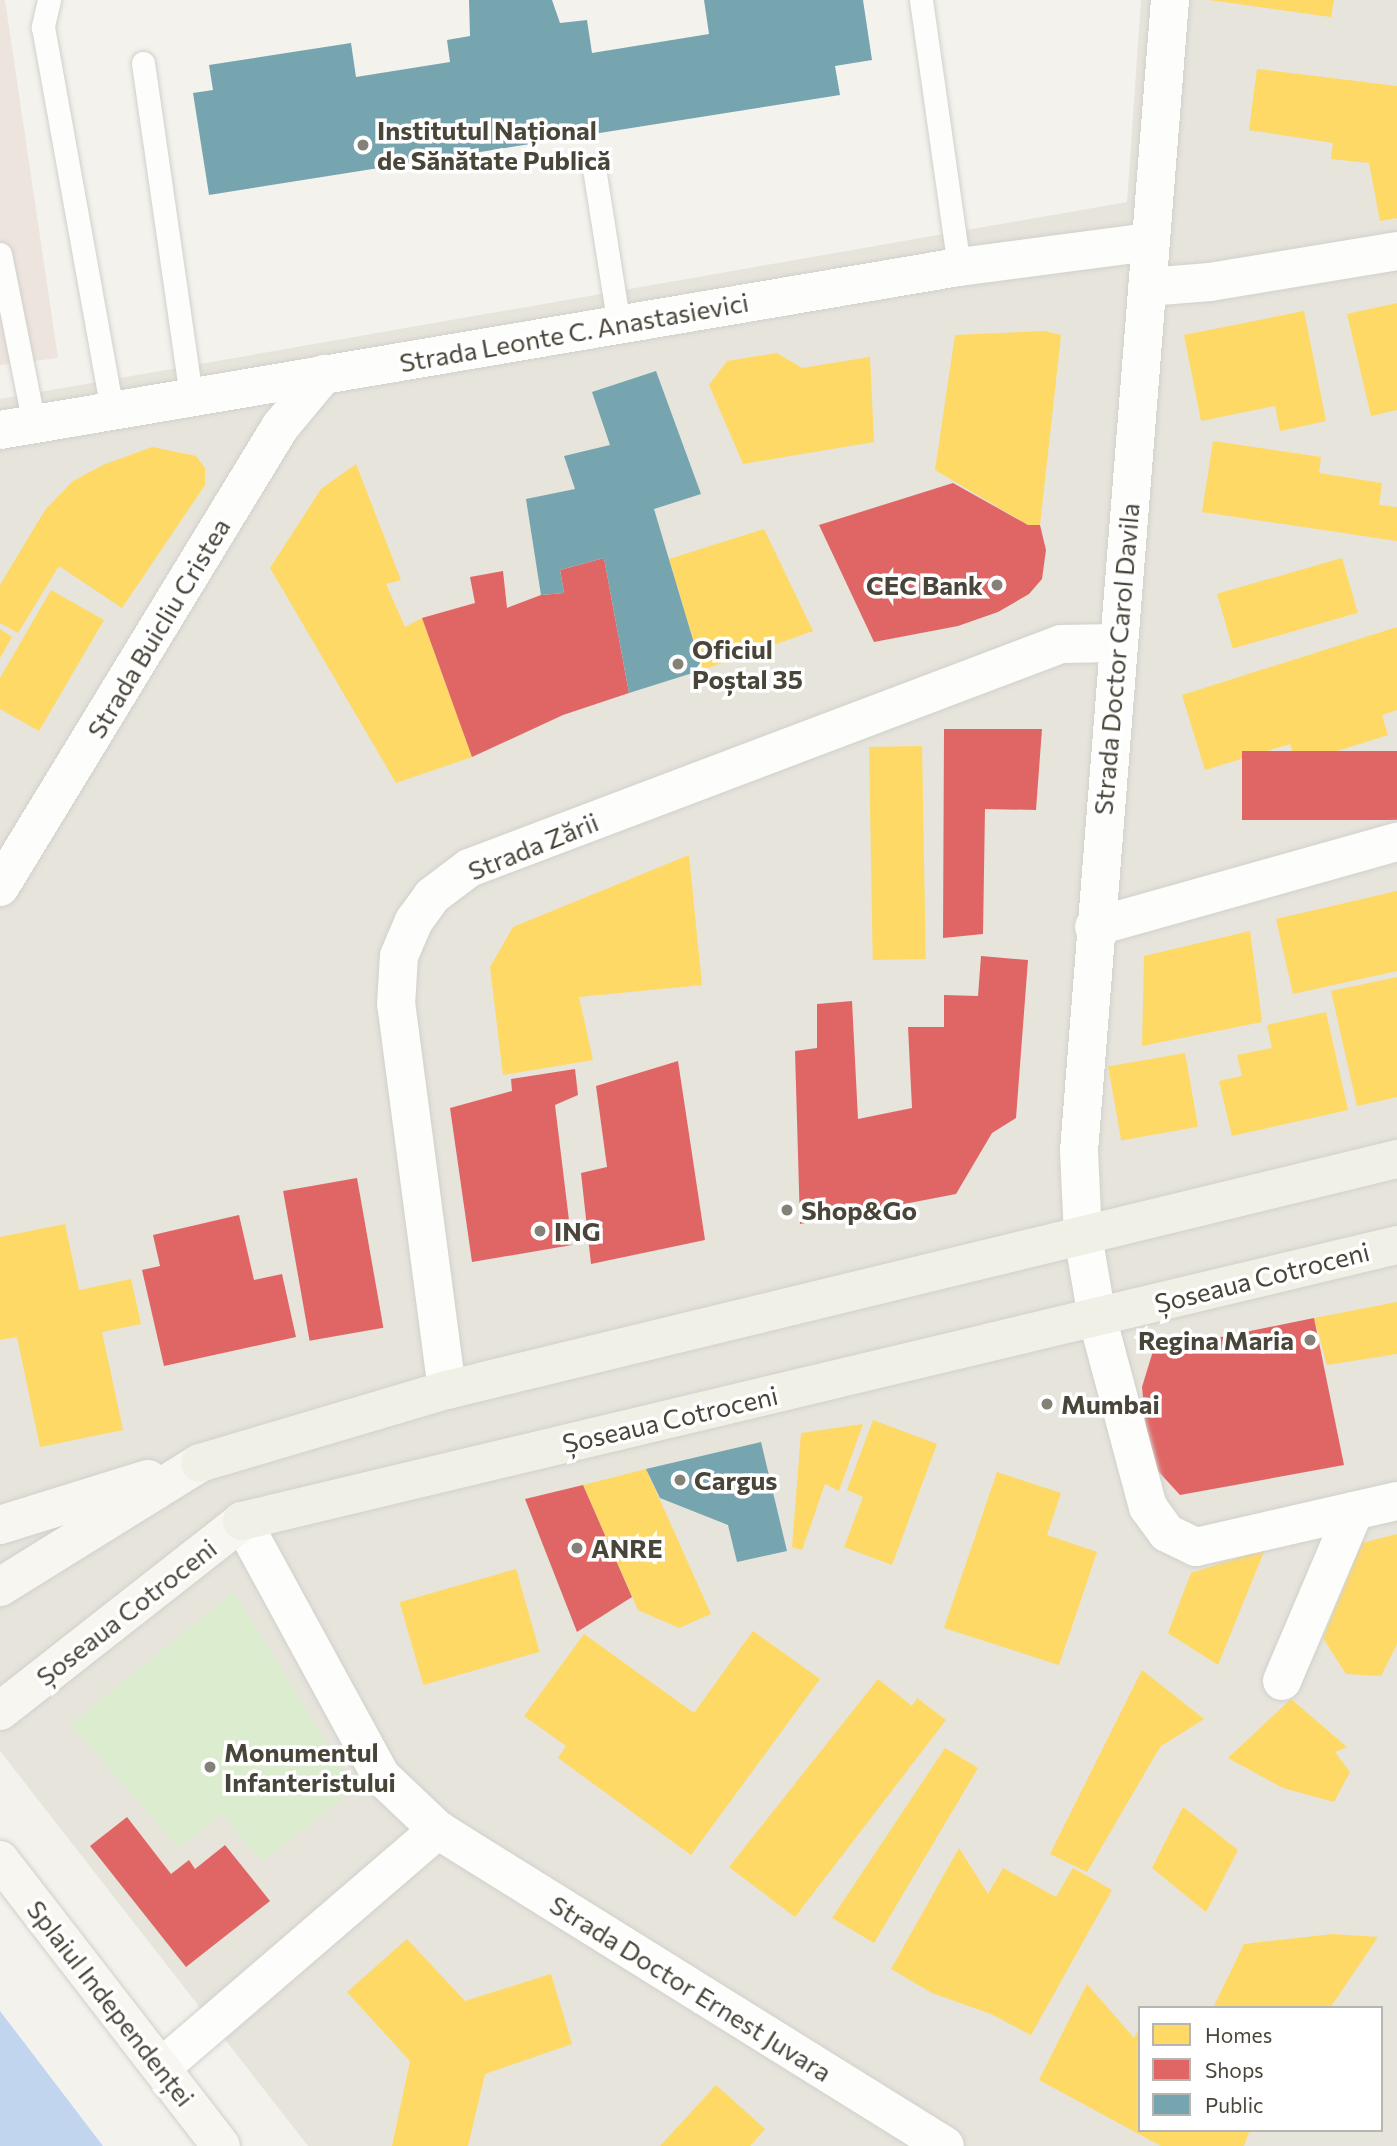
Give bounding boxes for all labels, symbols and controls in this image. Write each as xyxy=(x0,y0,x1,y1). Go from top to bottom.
place label: Institutul Național de Sănătate Publică xyxy=(377,114,610,176)
marker: Institutul Național de Sănătate Publică xyxy=(355,137,371,153)
street label: Strada Leonte C. Anastasievici xyxy=(397,286,751,378)
street label: Strada Doctor Carol Davila xyxy=(1087,502,1145,816)
street label: Strada Buicliu Cristea xyxy=(80,512,236,744)
place label: CEC Bank xyxy=(866,569,983,601)
marker: CEC Bank xyxy=(989,577,1005,593)
place label: Oficiul Poștal 35 xyxy=(692,633,803,694)
marker: Oficiul Poștal 35 xyxy=(670,656,686,672)
street label: Strada Zării xyxy=(463,806,603,886)
place label: Shop&Go xyxy=(801,1194,917,1226)
marker: Shop&Go xyxy=(779,1202,795,1218)
place label: ING xyxy=(554,1215,601,1247)
marker: ING xyxy=(532,1223,548,1239)
street label: Șoseaua Cotroceni xyxy=(1151,1235,1373,1319)
place label: Regina Maria xyxy=(1138,1324,1294,1356)
marker: Regina Maria xyxy=(1300,1330,1320,1350)
street label: Șoseaua Cotroceni xyxy=(559,1379,781,1459)
place label: Mumbai xyxy=(1061,1388,1160,1420)
marker: Mumbai xyxy=(1039,1396,1055,1412)
place label: Cargus xyxy=(694,1464,777,1496)
marker: Cargus xyxy=(672,1472,688,1488)
street label: Șoseaua Cotroceni xyxy=(30,1532,222,1692)
place label: ANRE xyxy=(591,1532,663,1564)
marker: ANRE xyxy=(569,1540,585,1556)
place label: Monumentul Infanteristului xyxy=(224,1736,396,1798)
marker: Monumentul Infanteristului xyxy=(202,1759,218,1775)
street label: Strada Doctor Ernest Juvara xyxy=(544,1888,838,2088)
street label: Splaiul Independenței xyxy=(21,1894,201,2112)
legend xyxy=(1138,2006,1383,2132)
text: Homes xyxy=(1205,2022,1272,2047)
text: Shops xyxy=(1205,2057,1264,2082)
text: Public xyxy=(1205,2092,1263,2117)

